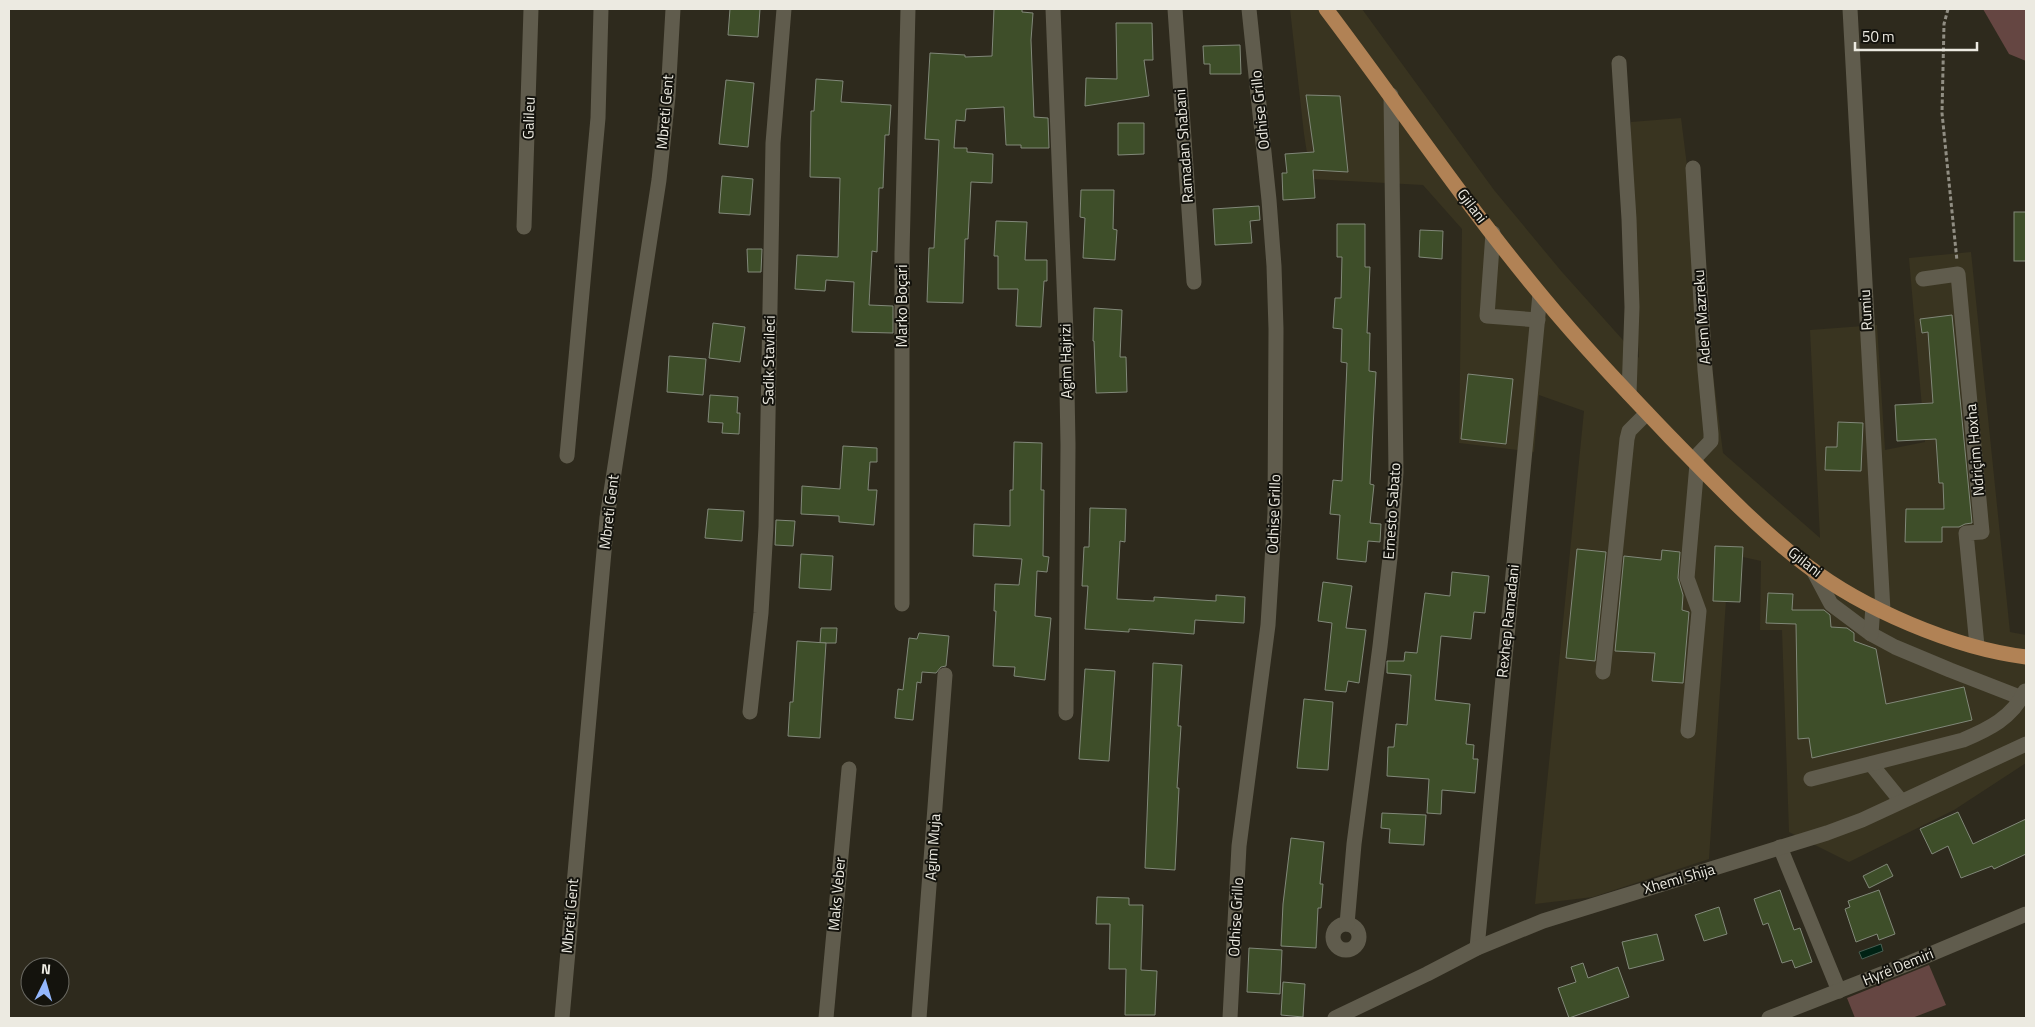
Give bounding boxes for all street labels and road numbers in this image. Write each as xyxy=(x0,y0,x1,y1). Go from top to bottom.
street label: Odhise Grillo xyxy=(1244,69,1275,151)
street label: Mbreti Gent xyxy=(650,73,679,150)
street label: Ramadan Shabani xyxy=(1168,88,1199,204)
street label: Galileu xyxy=(516,96,541,140)
street label: Gjilani xyxy=(1452,184,1493,228)
street label: Marko Boçari xyxy=(890,264,913,348)
street label: Adem Mazreku xyxy=(1687,269,1716,365)
street label: Rumiu xyxy=(1853,289,1878,331)
street label: Sadik Stavileci xyxy=(756,315,781,405)
street label: Agim Hajrizi xyxy=(1053,323,1078,399)
street label: Ndriçim Hoxha xyxy=(1959,403,1990,497)
street label: Ernesto Sabato xyxy=(1377,462,1406,560)
street label: Mbreti Gent xyxy=(593,473,625,551)
street label: Odhise Grillo xyxy=(1261,474,1286,554)
street label: Gjilani xyxy=(1783,541,1827,582)
street label: Rexhep Ramadani xyxy=(1490,563,1525,679)
street label: Agim Muja xyxy=(919,812,946,881)
street label: Maks Veber xyxy=(822,856,851,932)
street label: Xhemi Shija xyxy=(1640,857,1718,900)
street label: Mbreti Gent xyxy=(555,877,584,954)
street label: Odhise Grillo xyxy=(1222,877,1249,957)
street label: Hyrë Demiri xyxy=(1859,942,1937,991)

